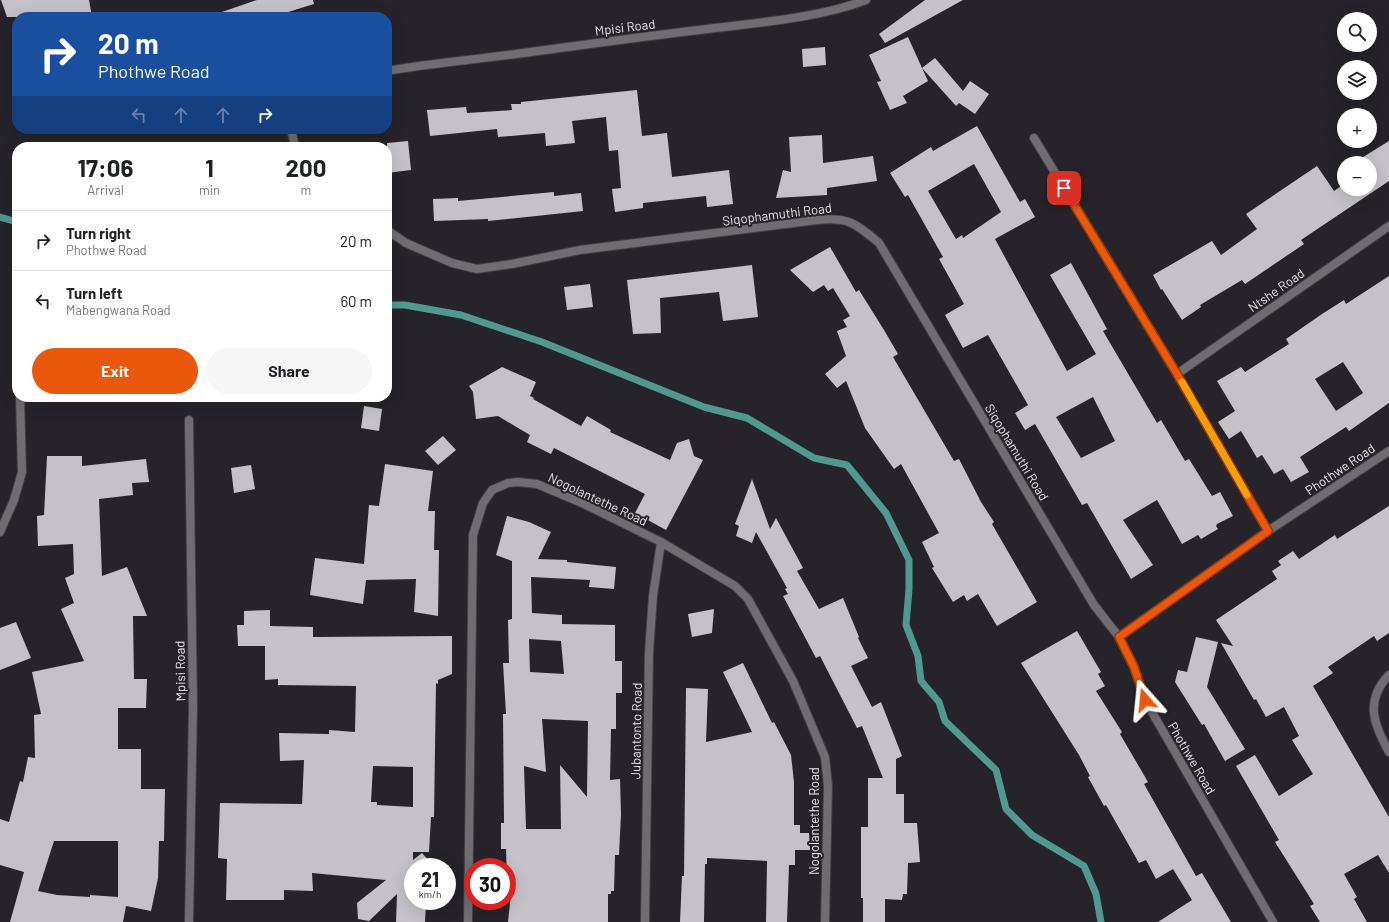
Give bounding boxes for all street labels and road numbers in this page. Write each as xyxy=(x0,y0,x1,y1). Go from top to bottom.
street label: Mpisi Road xyxy=(594,15,656,39)
street label: Siqophamuthi Road xyxy=(721,199,833,229)
street label: Ntshe Road xyxy=(1245,265,1307,315)
street label: Siqophamuthi Road xyxy=(982,401,1052,503)
street label: Phothwe Road xyxy=(1302,440,1378,498)
street label: Nogolantethe Road xyxy=(546,469,650,529)
street label: Mpisi Road xyxy=(171,641,189,701)
street label: Jubantonto Road xyxy=(627,682,645,780)
street label: Phothwe Road xyxy=(1165,719,1219,797)
street label: Nogolantethe Road xyxy=(806,767,822,875)

